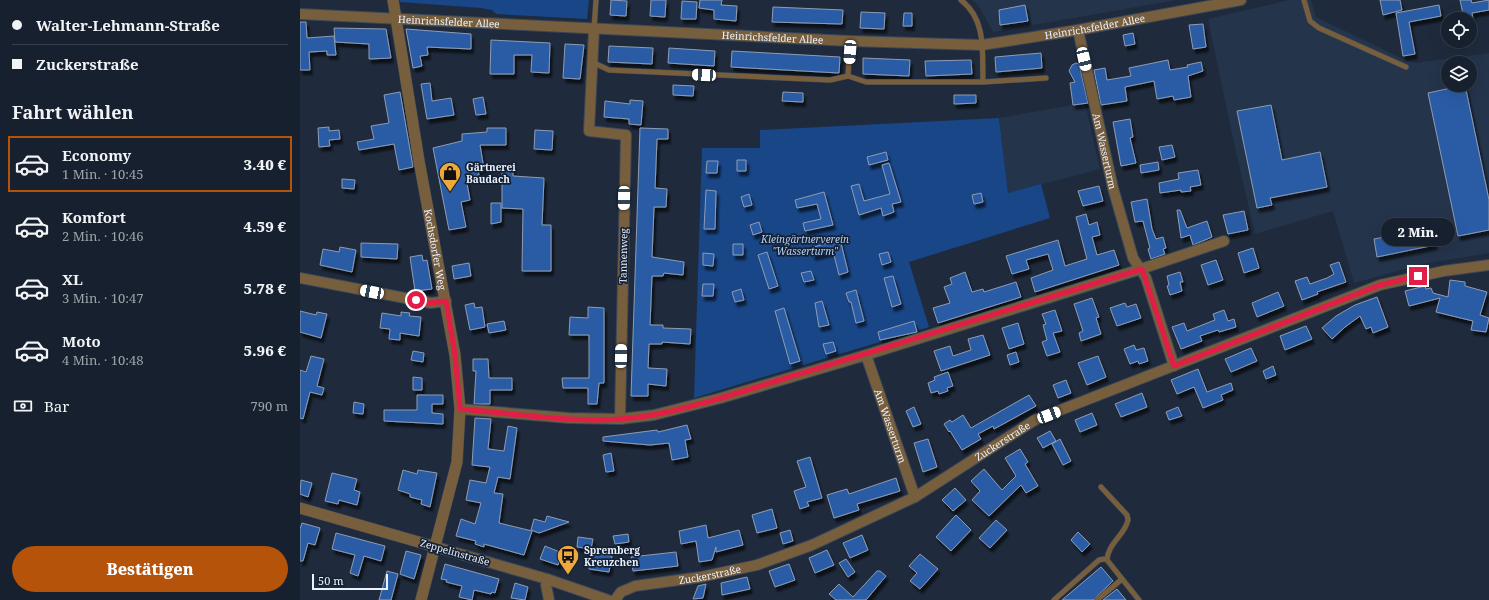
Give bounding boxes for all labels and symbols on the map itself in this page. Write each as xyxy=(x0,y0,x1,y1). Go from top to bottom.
street label: Heinrichsfelder Allee xyxy=(1044,11,1146,42)
street label: Heinrichsfelder Allee xyxy=(398,12,500,31)
street label: Heinrichsfelder Allee xyxy=(721,28,824,47)
car xyxy=(843,40,857,64)
car xyxy=(1075,46,1093,72)
car xyxy=(692,68,716,82)
street label: Am Wasserturm xyxy=(1090,112,1120,191)
shop icon: Gärtnerei Baudach xyxy=(437,160,463,193)
place label: Gärtnerei Baudach xyxy=(466,160,516,186)
car xyxy=(618,186,630,210)
street label: Kochsdorfer Weg xyxy=(421,208,450,292)
callout: 2 Min. xyxy=(1381,218,1455,246)
street label: Tannenweg xyxy=(616,228,630,284)
park label: Kleingärtnerverein "Wasserturm" xyxy=(760,232,849,258)
route end xyxy=(1409,267,1427,285)
car xyxy=(359,284,385,300)
route start xyxy=(407,291,425,309)
car xyxy=(615,344,627,368)
street label: Am Wasserturm xyxy=(871,387,910,465)
car xyxy=(1036,405,1062,425)
street label: Zuckerstraße xyxy=(972,418,1033,464)
street label: Zeppelinstraße xyxy=(419,535,491,569)
bus stop icon: Spremberg Kreuzchen xyxy=(555,543,581,576)
place label: Spremberg Kreuzchen xyxy=(584,543,640,569)
street label: Zuckerstraße xyxy=(678,562,742,587)
scale bar xyxy=(312,572,388,591)

